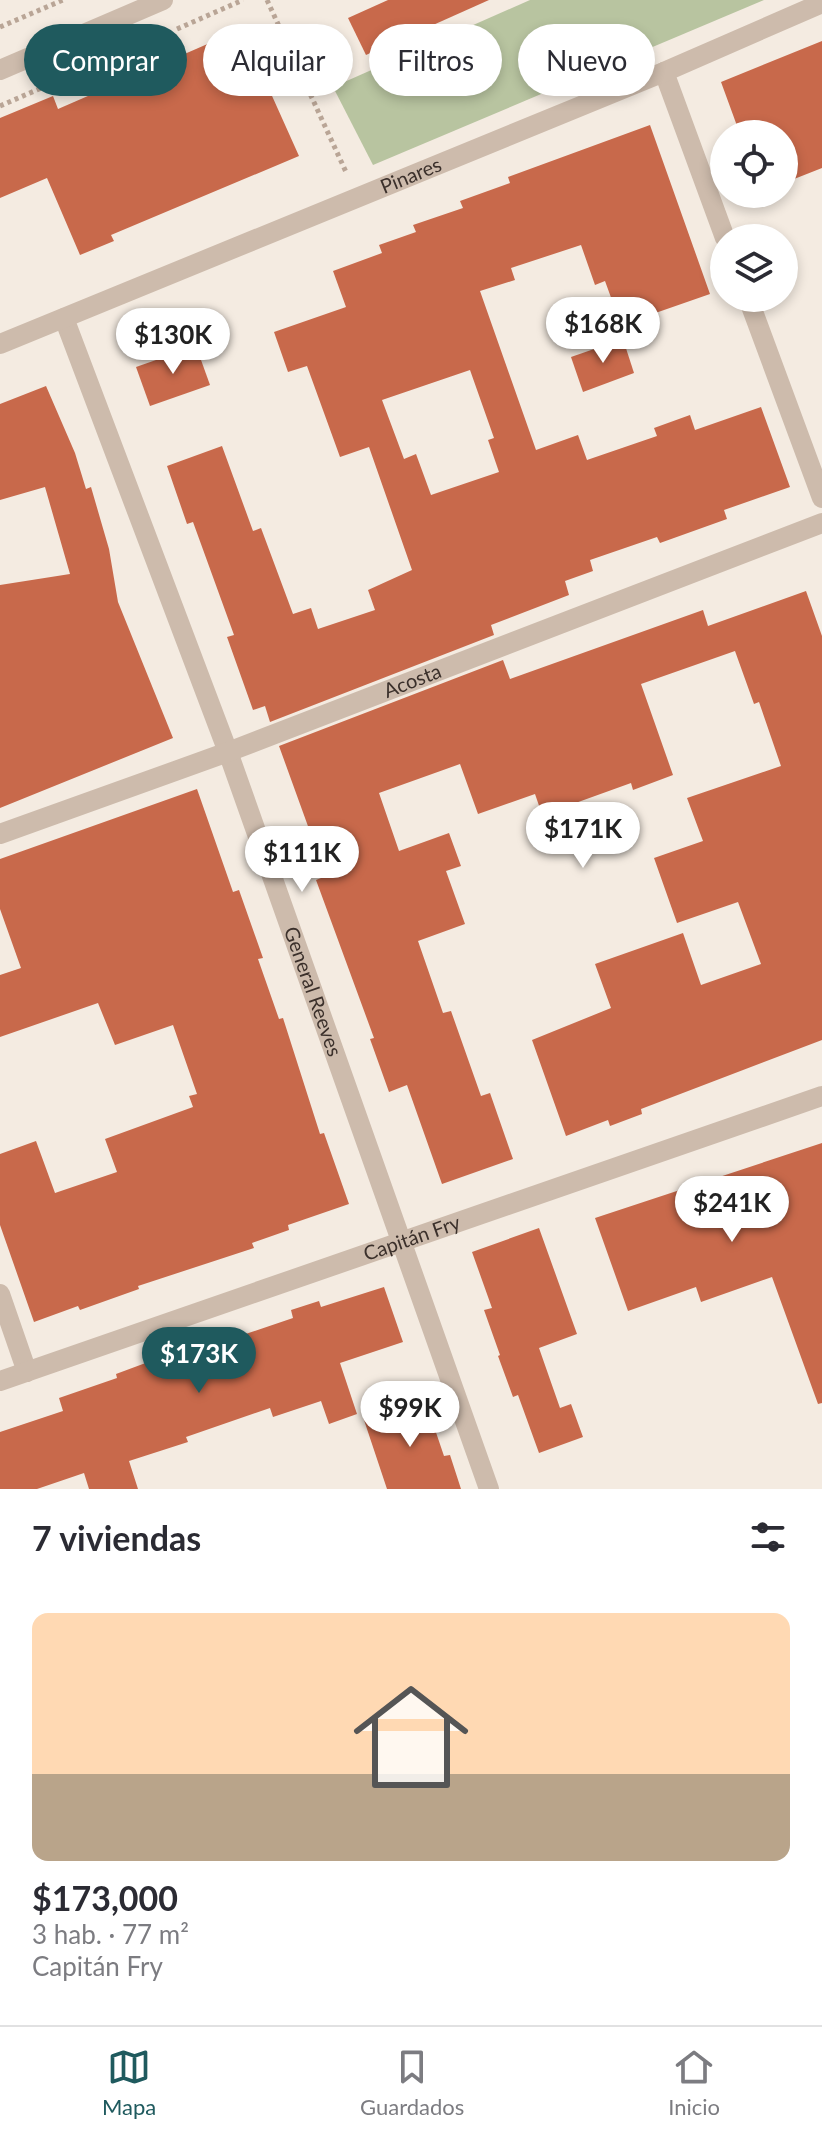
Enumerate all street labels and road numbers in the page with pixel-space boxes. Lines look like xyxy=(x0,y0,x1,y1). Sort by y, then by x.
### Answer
street label: Pinares xyxy=(376,152,445,198)
street label: Acosta xyxy=(380,658,444,702)
street label: General Reeves xyxy=(280,923,348,1059)
street label: Capitán Fry xyxy=(360,1209,464,1265)

